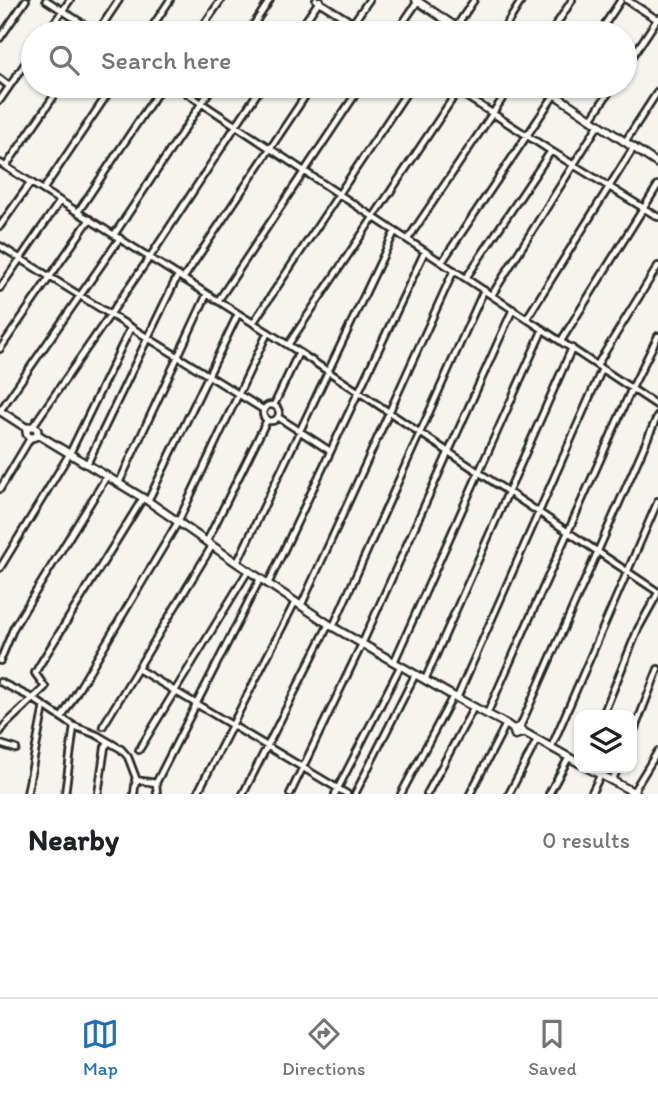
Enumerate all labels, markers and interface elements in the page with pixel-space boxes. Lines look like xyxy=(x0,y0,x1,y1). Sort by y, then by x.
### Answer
search box xyxy=(21,21,637,98)
icon: search xyxy=(45,41,83,79)
text: Search here xyxy=(101,44,231,76)
map controls xyxy=(574,710,637,773)
button: layers xyxy=(574,710,637,773)
text: Nearby xyxy=(28,821,119,858)
text: 0 results xyxy=(542,826,630,854)
tab: Map xyxy=(81,1015,119,1080)
tab: Directions xyxy=(282,1015,366,1080)
tab: Saved xyxy=(528,1015,577,1080)

